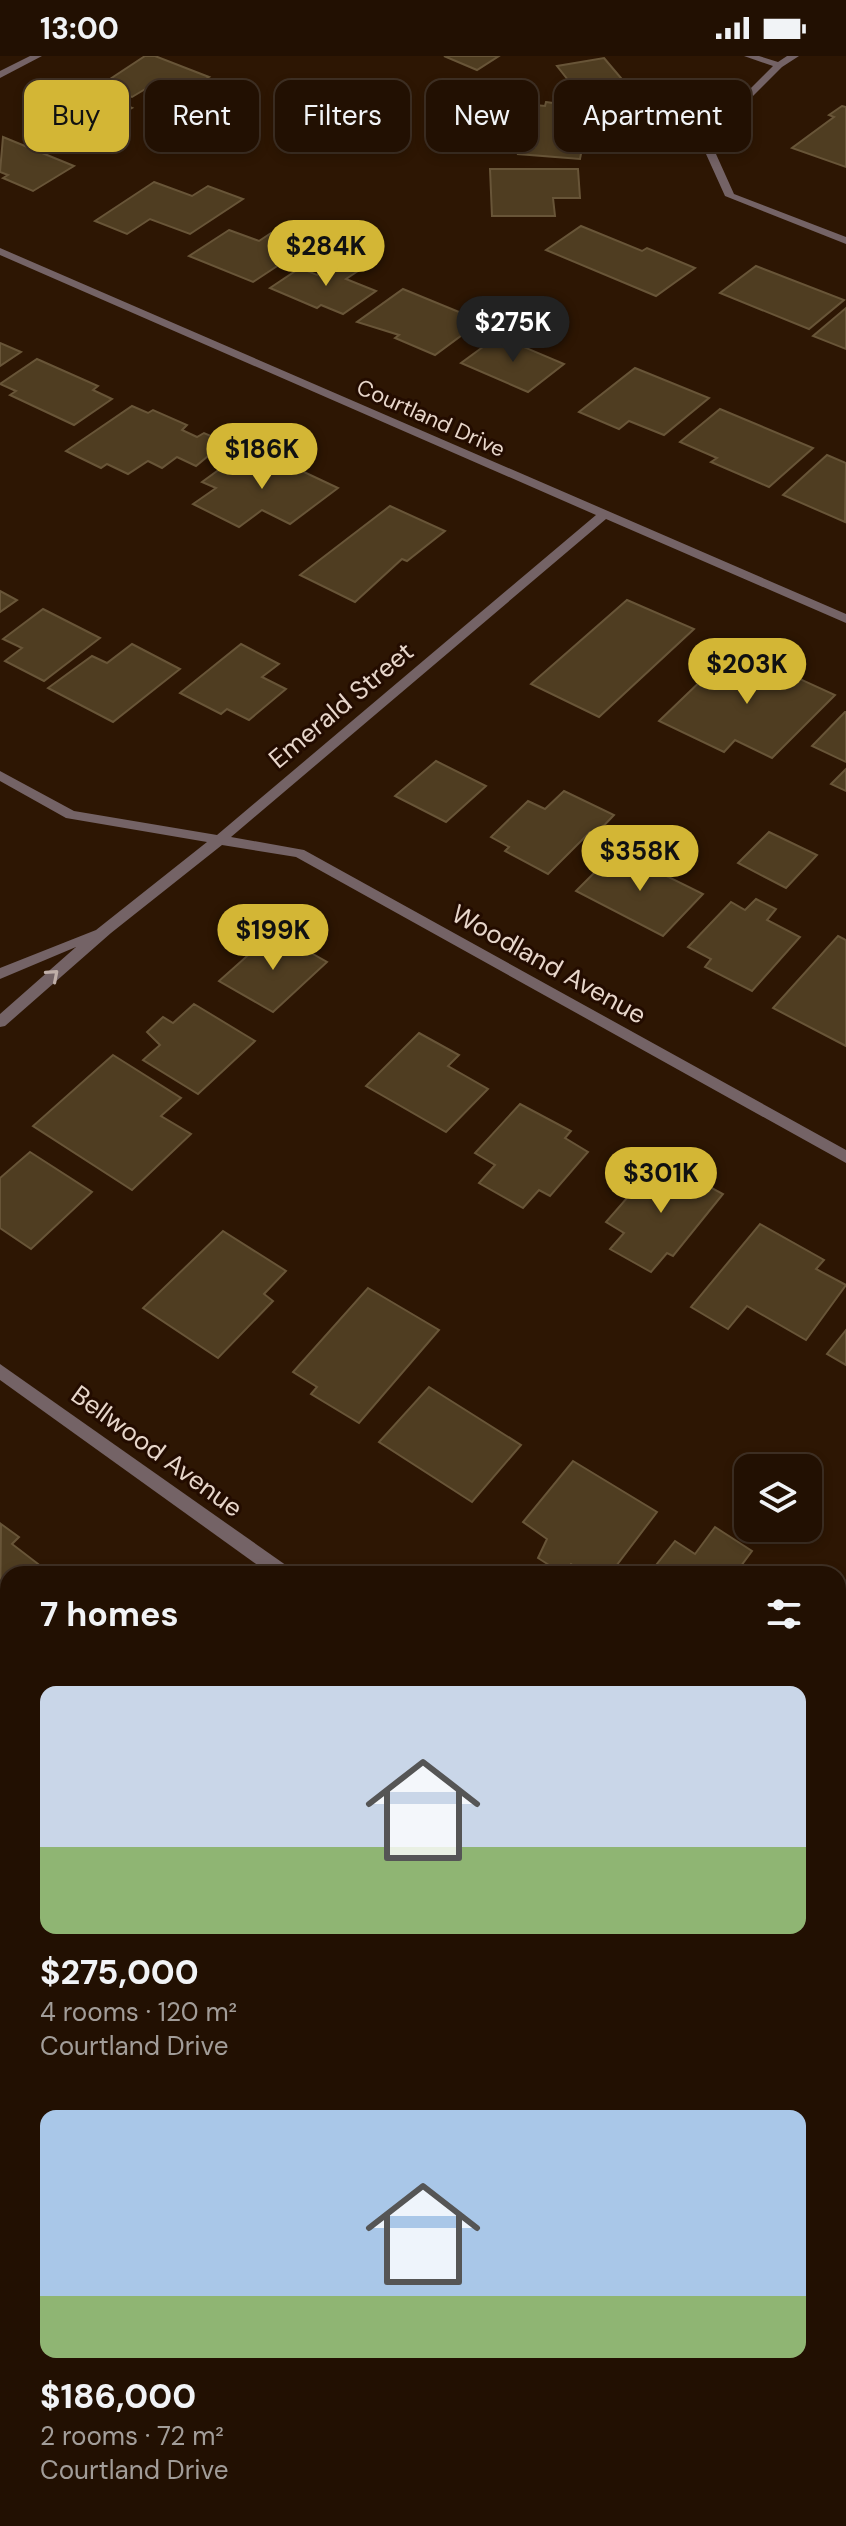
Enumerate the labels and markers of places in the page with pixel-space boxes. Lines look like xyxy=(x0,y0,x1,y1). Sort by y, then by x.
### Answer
pin: $284K xyxy=(270,220,382,288)
pin: $275K xyxy=(457,296,569,364)
pin: $186K xyxy=(206,423,318,491)
pin: $203K xyxy=(691,638,803,706)
pin: $358K xyxy=(584,825,696,893)
pin: $199K xyxy=(217,904,329,972)
pin: $301K xyxy=(605,1147,717,1215)

